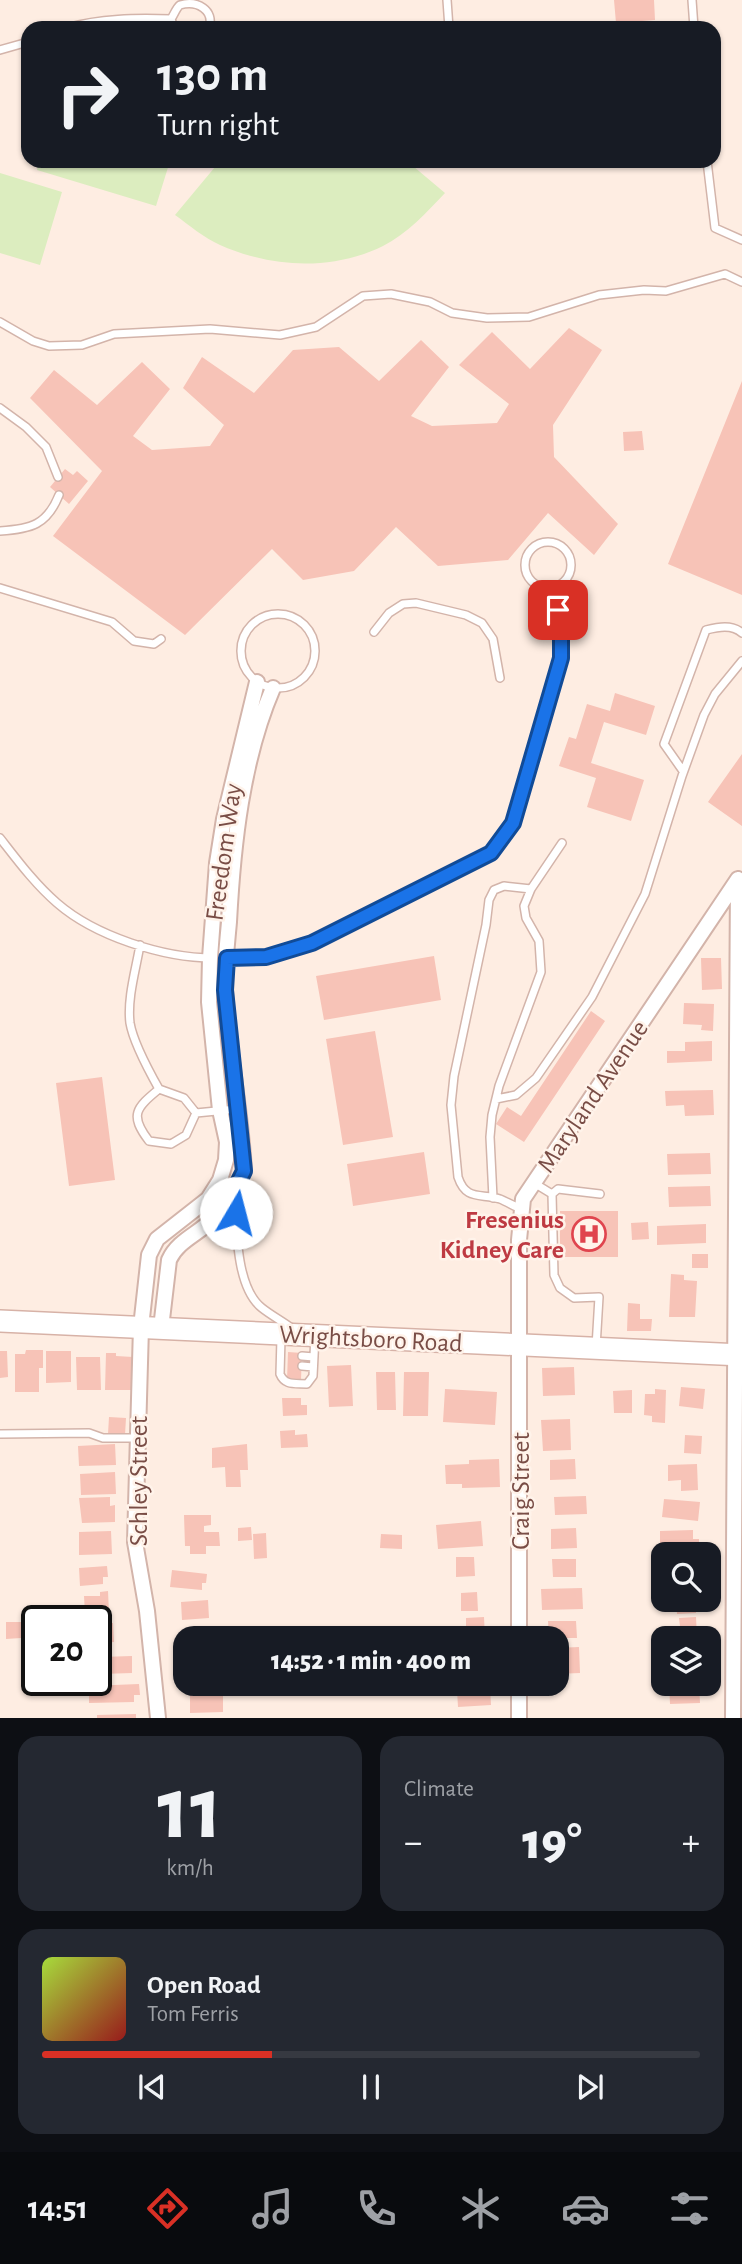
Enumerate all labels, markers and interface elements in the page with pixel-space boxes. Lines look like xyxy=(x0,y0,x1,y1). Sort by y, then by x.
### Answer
icon: right xyxy=(42,49,133,140)
text: 130 m xyxy=(157,51,268,100)
text: Turn right xyxy=(157,109,279,141)
pin xyxy=(528,580,588,640)
icon: arrive xyxy=(539,591,577,629)
street label: Freedom Way xyxy=(201,782,246,922)
street label: Maryland Avenue xyxy=(533,1016,653,1177)
position arrow xyxy=(199,1176,273,1250)
place label: Fresenius Kidney Care xyxy=(440,1207,564,1263)
hospital icon: Fresenius Kidney Care xyxy=(570,1215,608,1253)
street label: Wrightsboro Road xyxy=(278,1321,463,1357)
street label: Schley Street xyxy=(126,1416,152,1546)
street label: Craig Street xyxy=(508,1432,534,1550)
map controls xyxy=(651,1542,721,1696)
button: search xyxy=(651,1542,721,1612)
speed limit sign: 20 xyxy=(21,1605,112,1696)
button: layers xyxy=(651,1626,721,1696)
text: 14:52 · 1 min · 400 m xyxy=(271,1648,471,1674)
text: 11 xyxy=(157,1764,223,1855)
text: Climate xyxy=(404,1778,474,1801)
text: 19° xyxy=(522,1816,582,1868)
text: − xyxy=(404,1824,422,1862)
text: + xyxy=(682,1824,700,1862)
text: km/h xyxy=(166,1857,214,1880)
text: Open Road xyxy=(147,1972,261,1998)
text: Tom Ferris xyxy=(147,2003,239,2026)
icon: previous xyxy=(133,2068,171,2106)
icon: pause xyxy=(352,2068,390,2106)
icon: next xyxy=(571,2068,609,2106)
icon: directions xyxy=(143,2184,192,2233)
icon: music xyxy=(248,2184,297,2233)
icon: phone xyxy=(352,2184,401,2233)
icon: climate xyxy=(456,2184,505,2233)
icon: car xyxy=(561,2184,610,2233)
icon: filters xyxy=(665,2184,714,2233)
text: 14:51 xyxy=(28,2192,88,2224)

